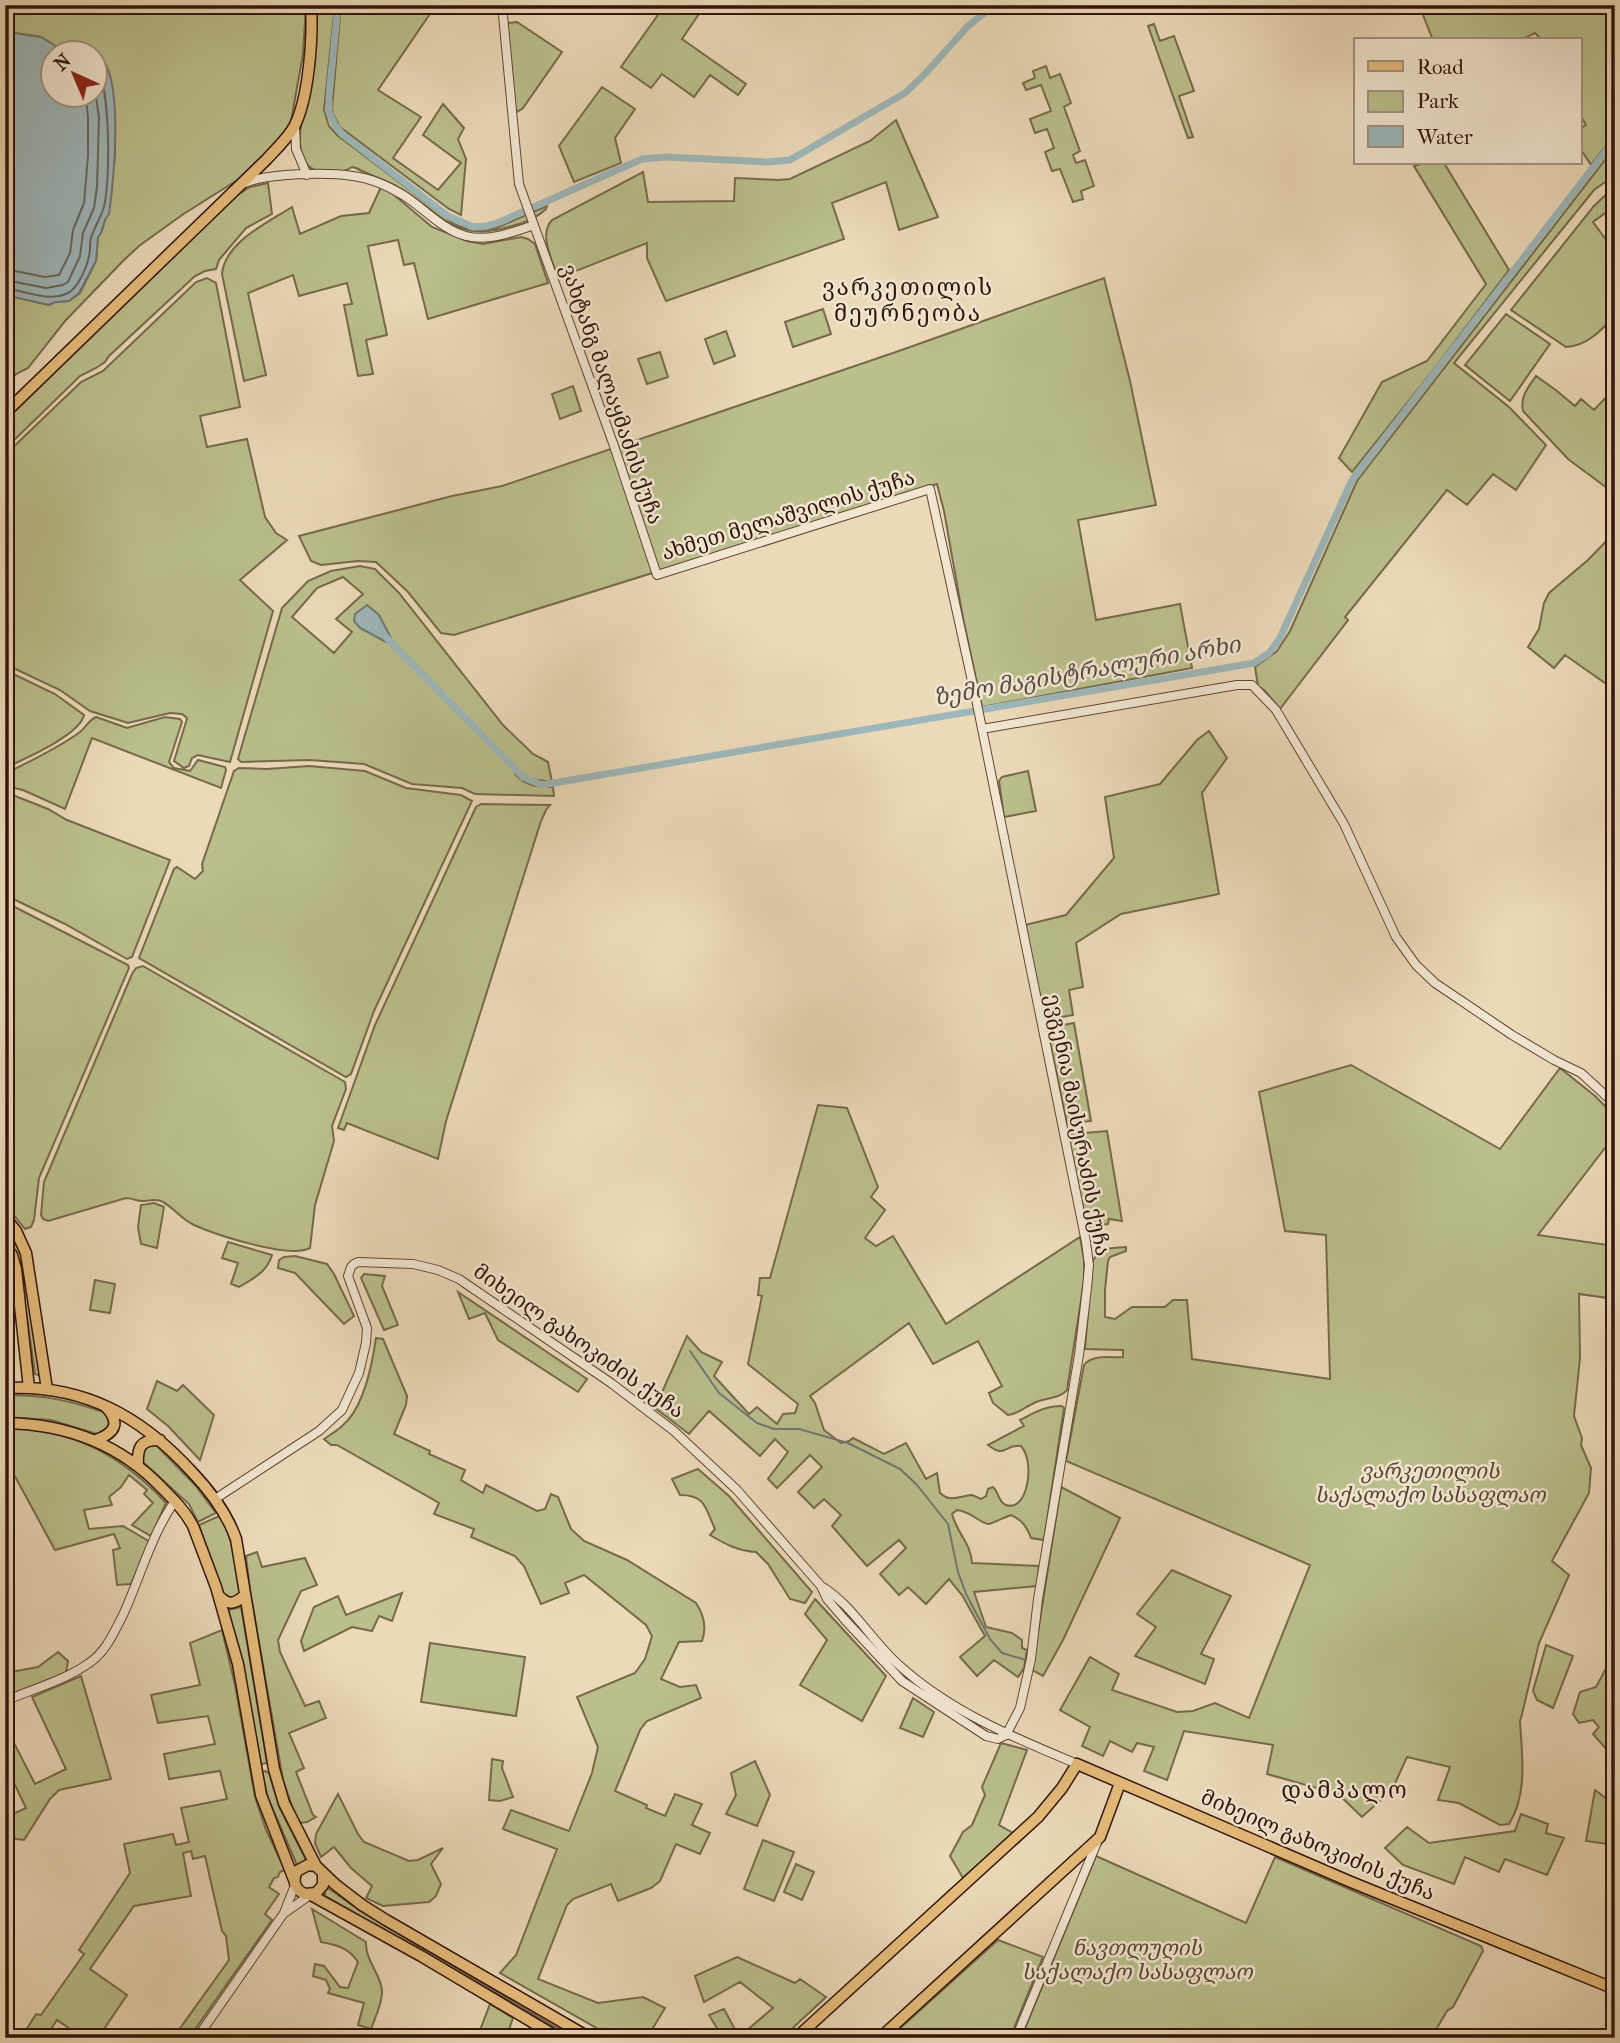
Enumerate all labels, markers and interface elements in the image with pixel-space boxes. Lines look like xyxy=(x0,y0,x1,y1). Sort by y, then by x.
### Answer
north arrow xyxy=(38,38,108,108)
legend xyxy=(1354,38,1582,164)
text: N xyxy=(50,49,76,75)
text: Road xyxy=(1417,55,1464,79)
text: Park xyxy=(1417,89,1459,113)
text: Water xyxy=(1416,125,1473,149)
street label: ვახტანგ მალაყმაძის ქუჩა xyxy=(555,261,668,528)
district label: ვარკეთილის მეურნეობა xyxy=(822,274,994,327)
street label: ახმეთ მელაშვილის ქუჩა xyxy=(659,465,918,566)
water label: ზემო მაგისტრალური არხი xyxy=(932,630,1244,711)
street label: ევგენია მაისურაძის ქუჩა xyxy=(1040,992,1115,1258)
street label: მიხეილ გახოკიძის ქუჩა xyxy=(468,1259,689,1424)
park label: ვარკეთილის საქალაქო სასაფლაო xyxy=(1315,1459,1546,1508)
district label: დამპალო xyxy=(1281,1777,1409,1804)
street label: მიხეილ გახოკიძის ქუჩა xyxy=(1197,1785,1438,1906)
park label: ნავთლუღის საქალაქო სასაფლაო xyxy=(1022,1936,1253,1985)

